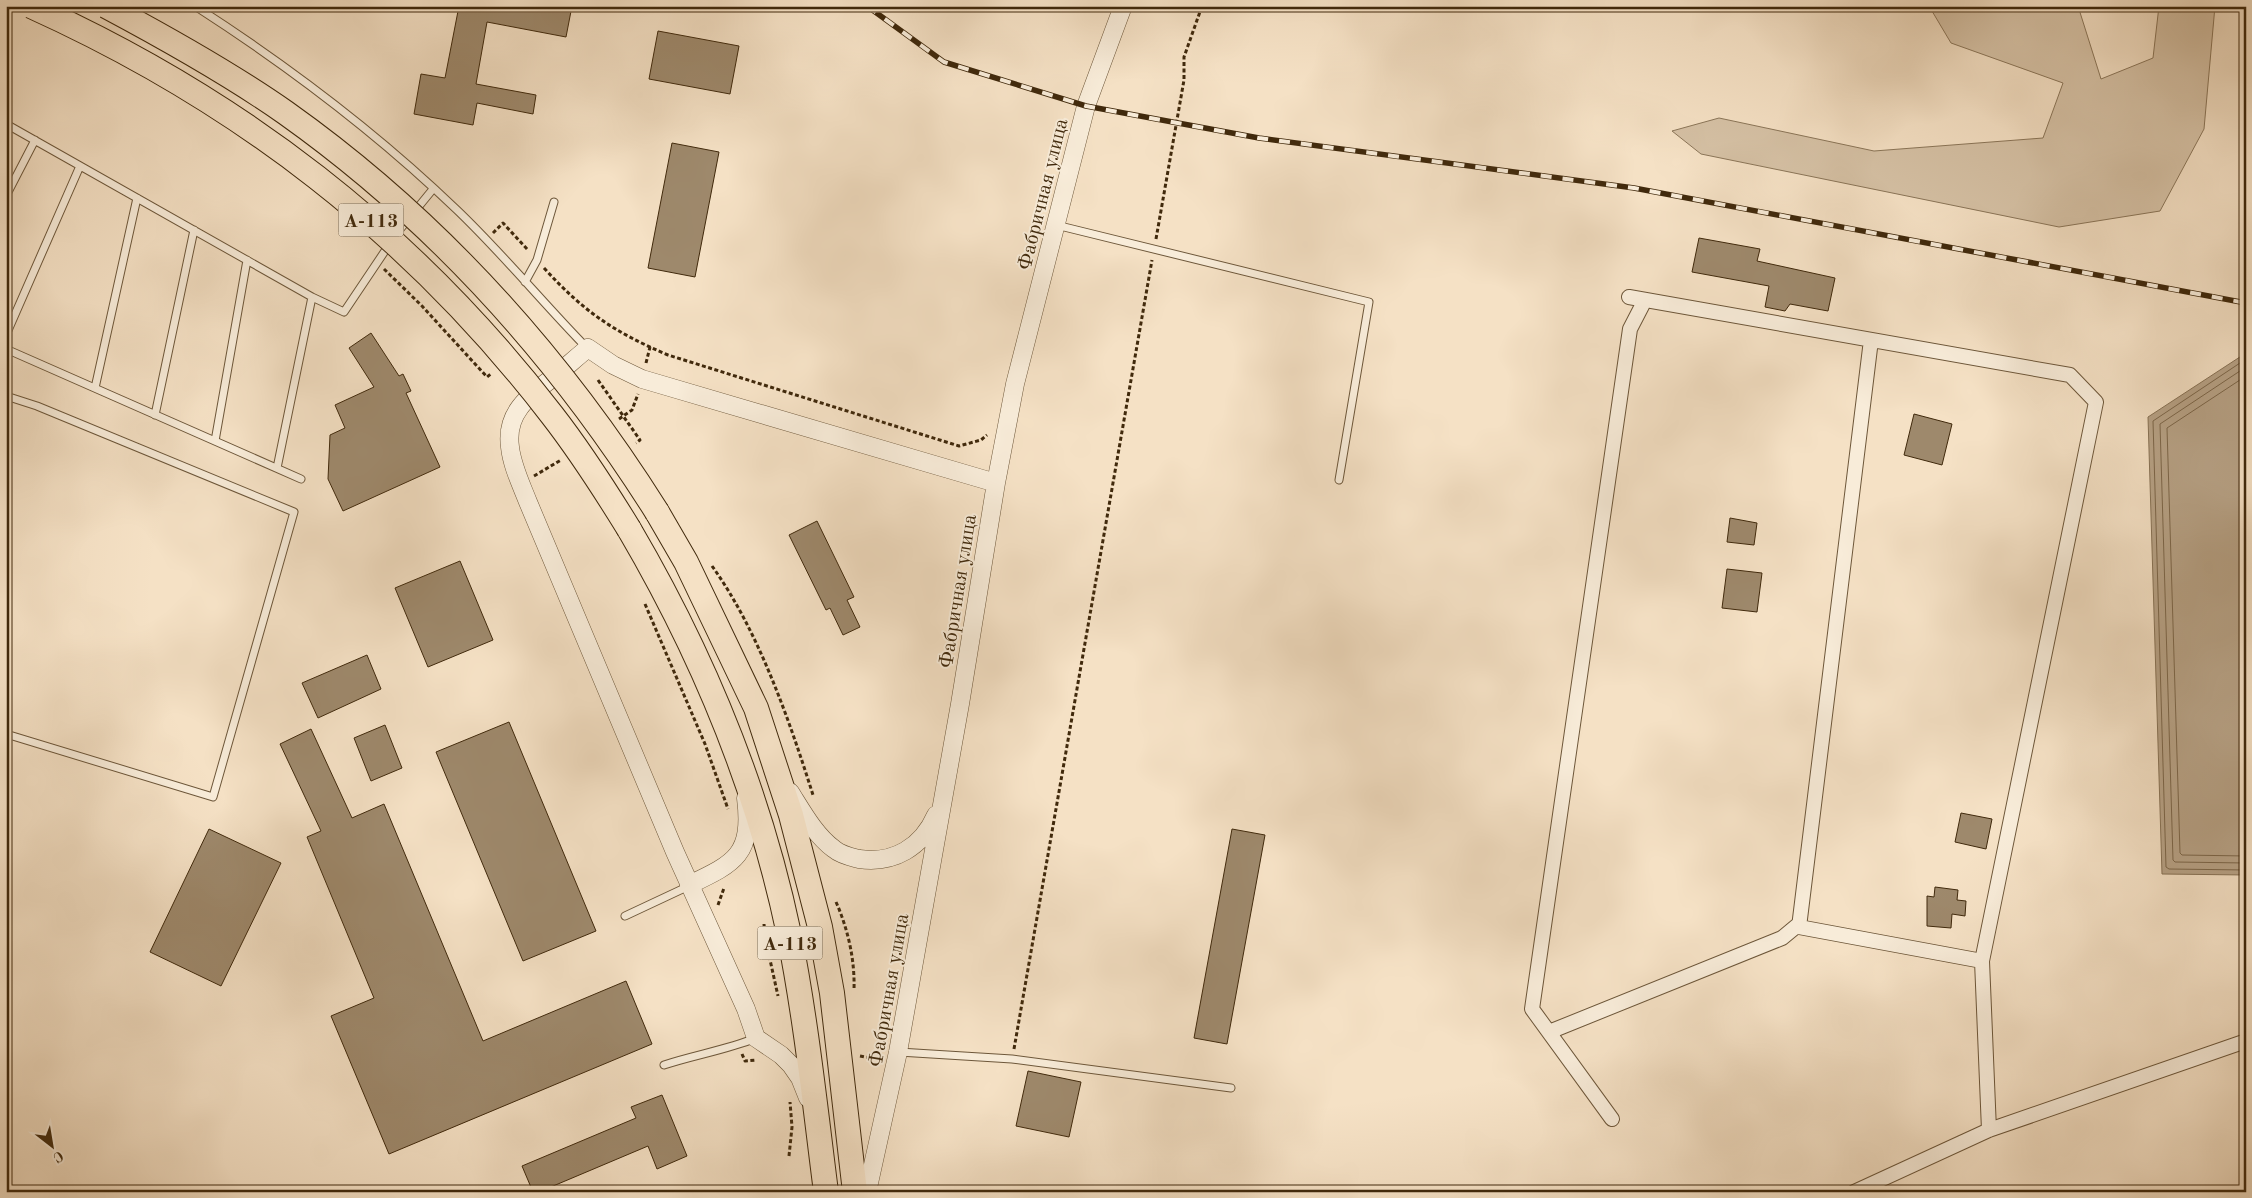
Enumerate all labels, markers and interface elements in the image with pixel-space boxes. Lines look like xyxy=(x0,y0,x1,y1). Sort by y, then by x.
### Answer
street label: Фабричная улица xyxy=(1015,116,1073,272)
road number: А-113 xyxy=(338,204,404,236)
street label: Фабричная улица xyxy=(937,513,981,670)
street label: Фабричная улица xyxy=(867,912,913,1069)
road number: А-113 xyxy=(758,926,822,960)
north arrow xyxy=(28,1120,78,1170)
text: С xyxy=(51,1148,66,1165)

